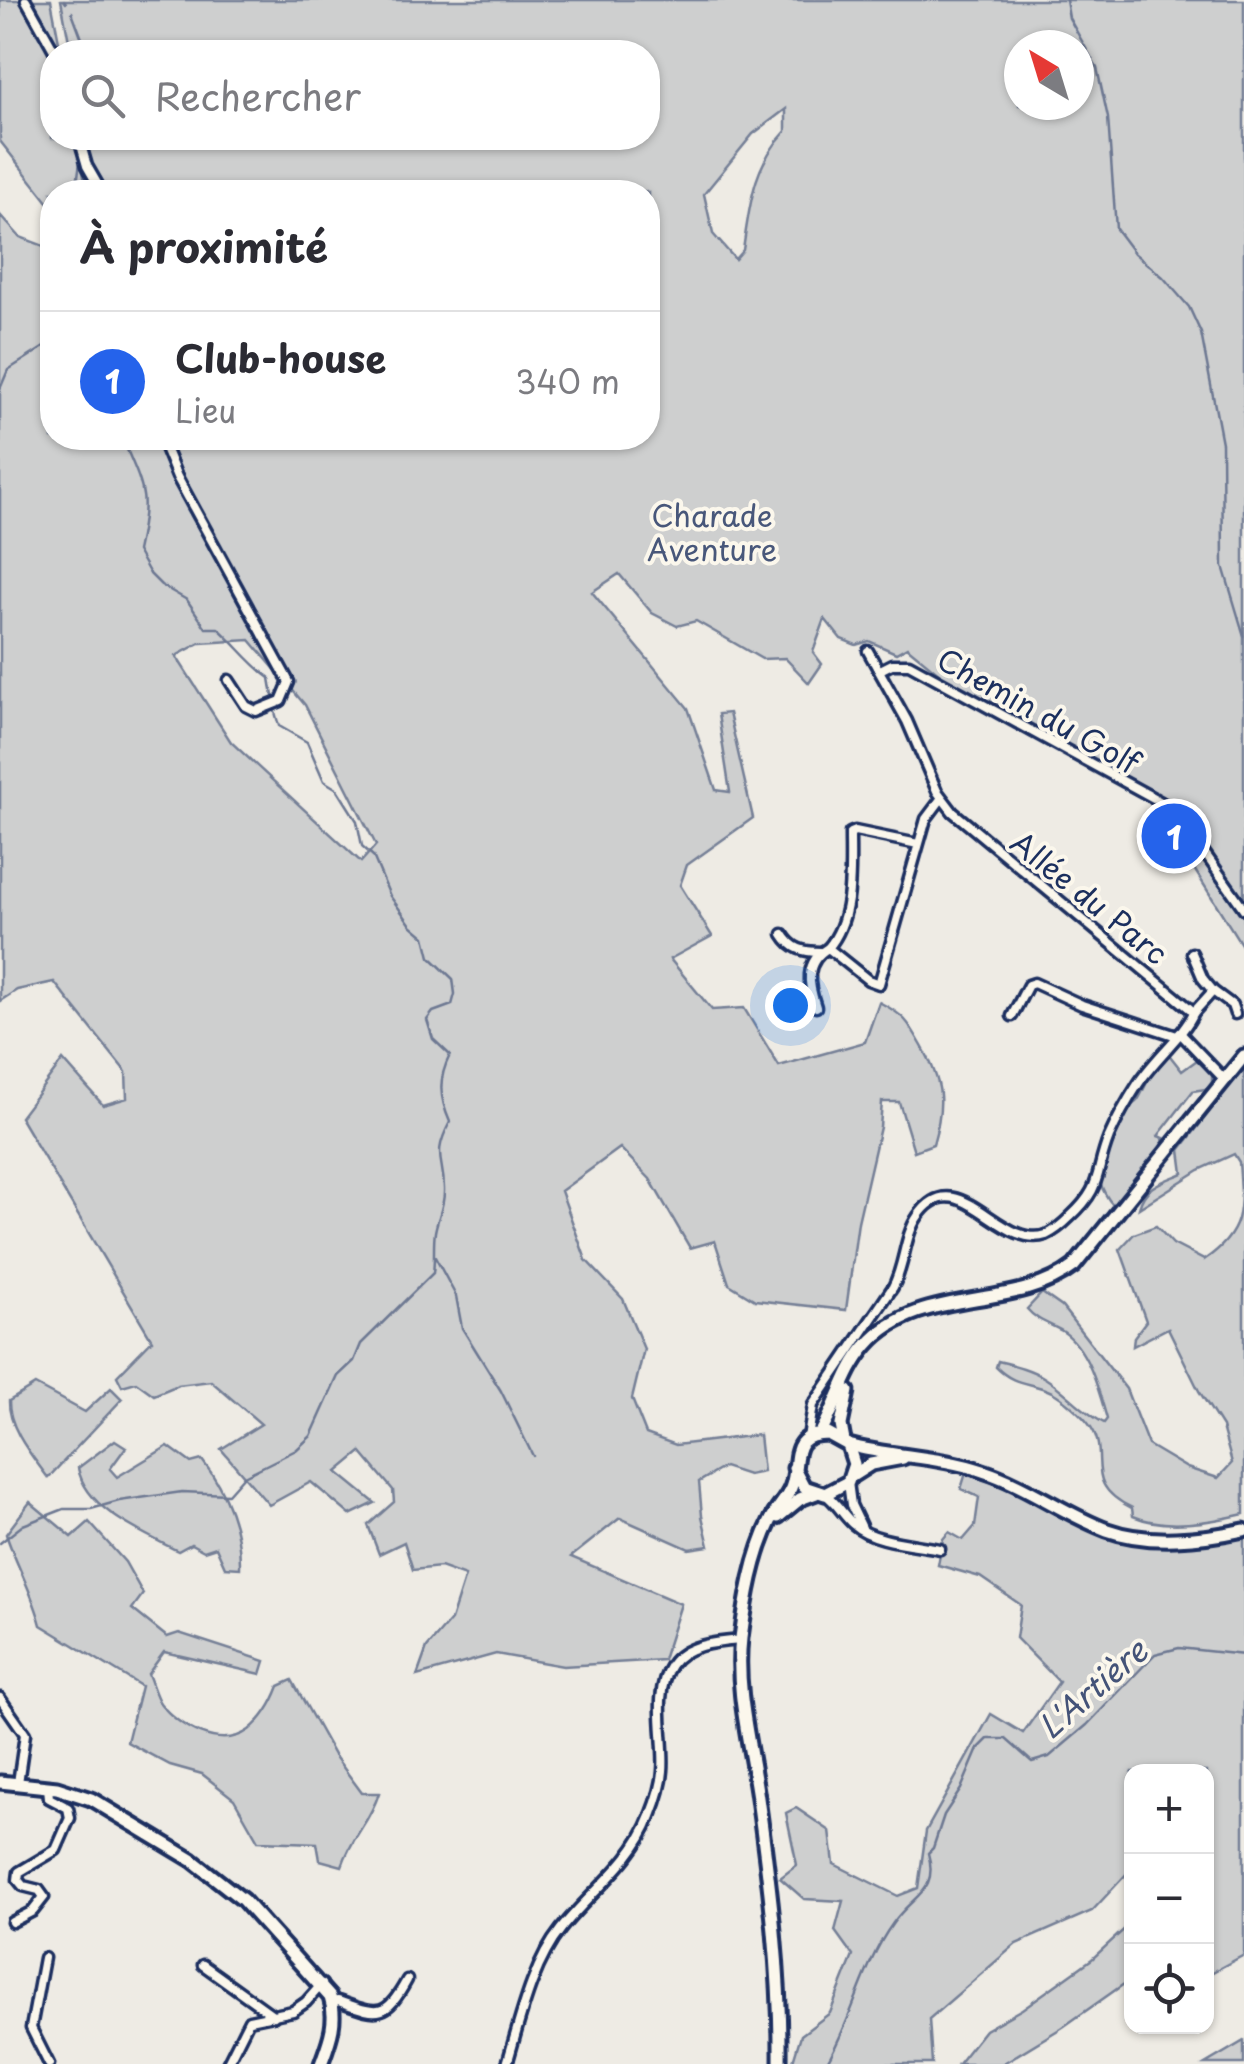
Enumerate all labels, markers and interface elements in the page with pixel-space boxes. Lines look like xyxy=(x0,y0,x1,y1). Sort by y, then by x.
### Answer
north arrow xyxy=(1004,30,1094,120)
search box xyxy=(40,40,660,150)
text: Rechercher xyxy=(155,67,361,124)
icon: search xyxy=(75,68,130,123)
text: À proximité xyxy=(80,214,328,277)
text: Club-house xyxy=(175,329,386,386)
text: 1 xyxy=(105,357,120,405)
text: 340 m xyxy=(515,357,620,405)
text: Lieu xyxy=(175,386,236,434)
park label: Charade Aventure xyxy=(647,492,777,571)
street label: Chemin du Golf xyxy=(930,636,1151,785)
pin: 1 xyxy=(1142,798,1206,874)
street label: Allée du Parc xyxy=(1002,820,1178,974)
your location xyxy=(765,980,816,1031)
water label: L'Artière xyxy=(1027,1626,1158,1749)
map controls xyxy=(1124,1764,1214,2034)
button: + xyxy=(1124,1764,1214,1854)
button: − xyxy=(1124,1854,1214,1944)
button: locate xyxy=(1124,1944,1214,2034)

